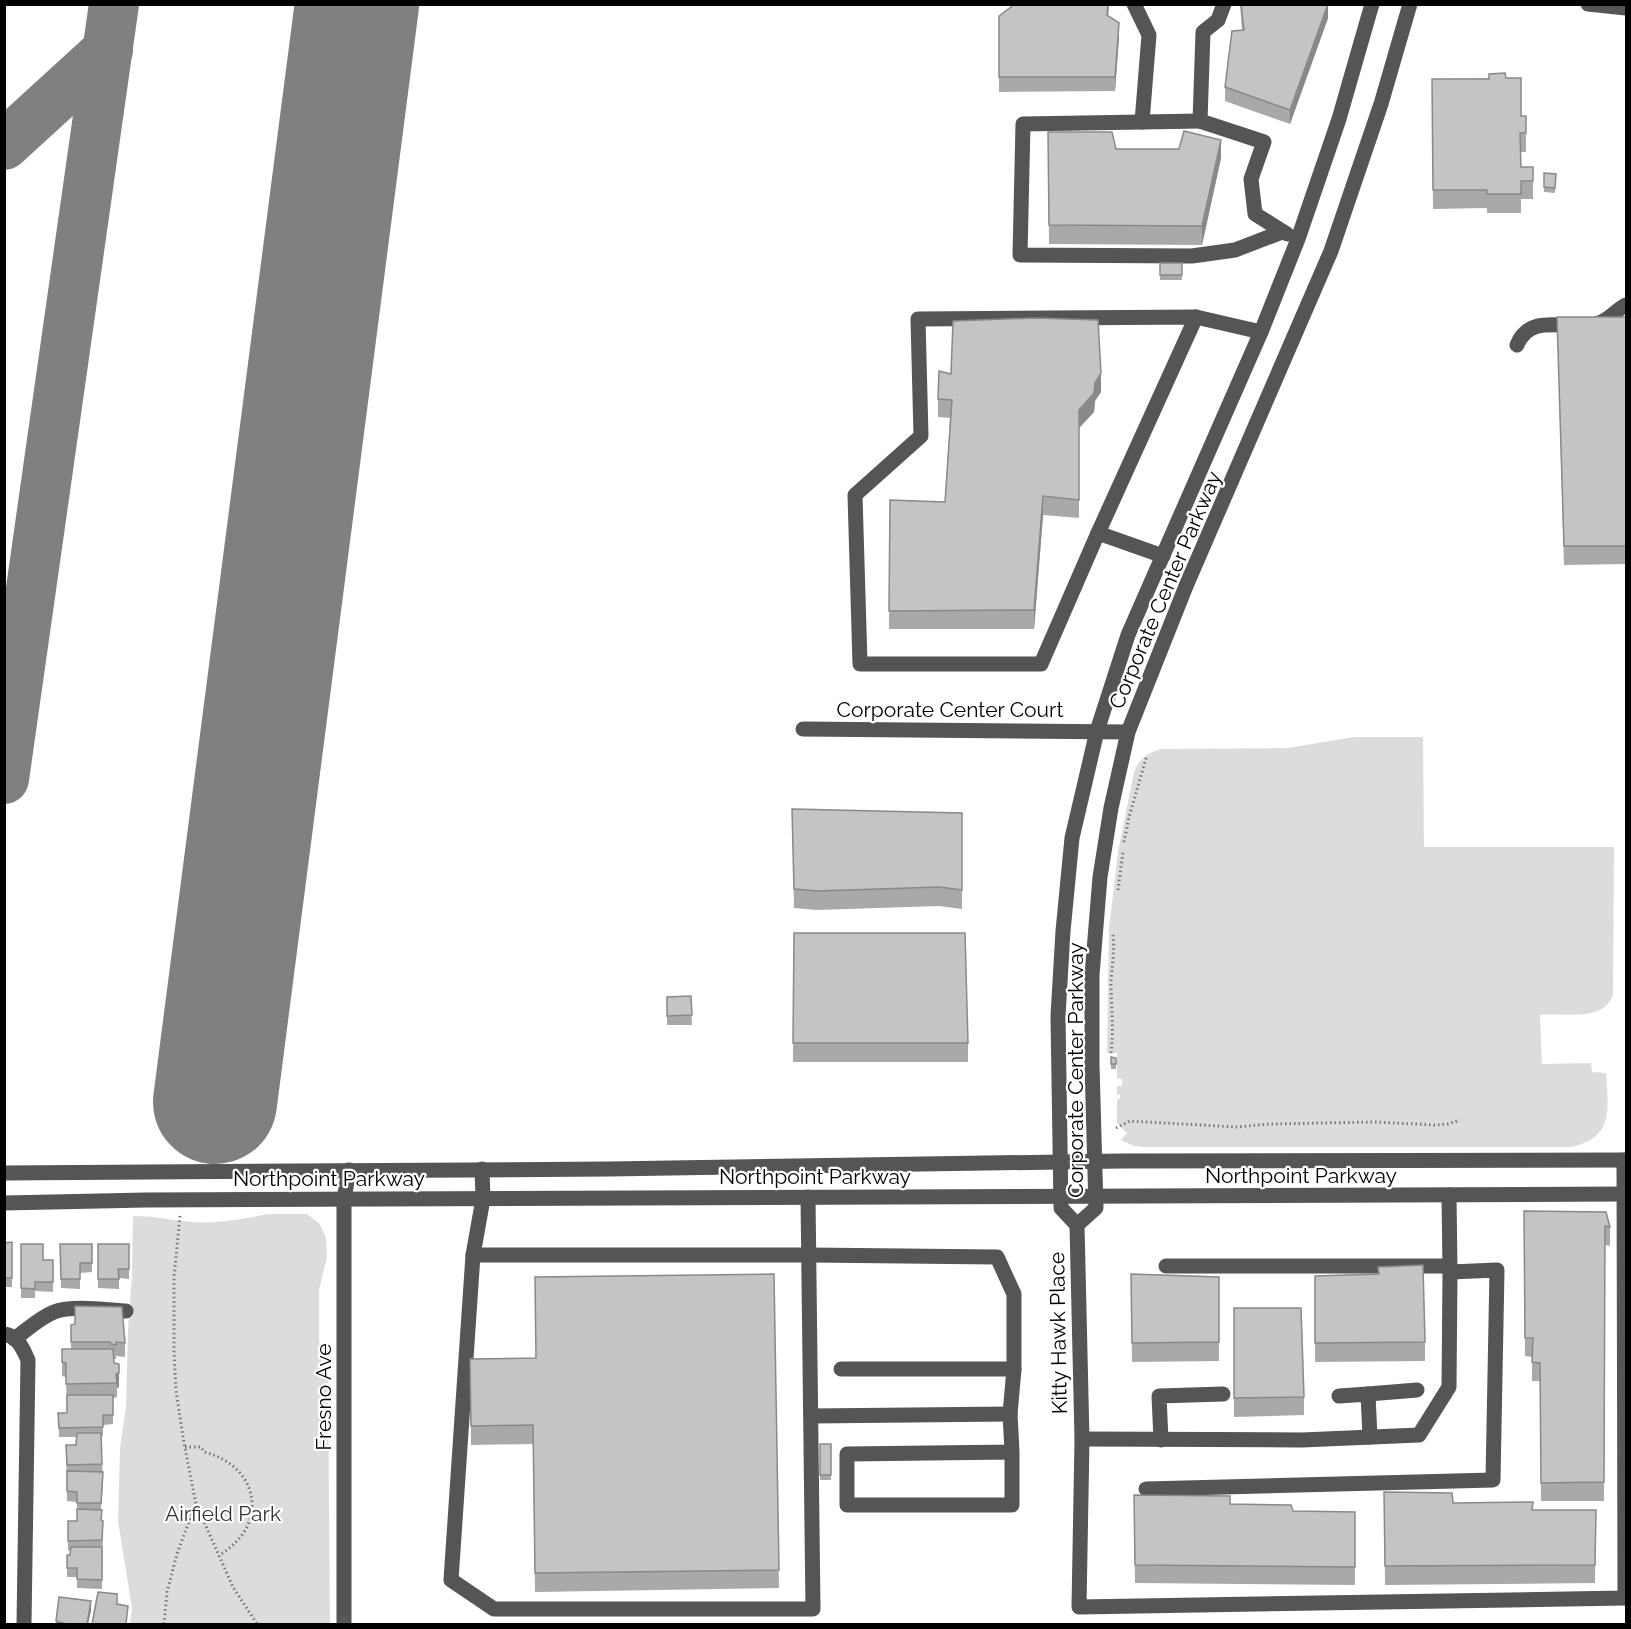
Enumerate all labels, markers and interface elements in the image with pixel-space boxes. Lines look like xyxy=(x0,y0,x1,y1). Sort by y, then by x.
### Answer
street label: Corporate Center Parkway xyxy=(1104,468,1226,712)
street label: Corporate Center Court xyxy=(836,697,1064,722)
street label: Corporate Center Parkway xyxy=(1063,942,1088,1198)
street label: Northpoint Parkway xyxy=(1205,1163,1397,1188)
street label: Northpoint Parkway xyxy=(719,1164,911,1189)
street label: Northpoint Parkway xyxy=(233,1166,425,1191)
street label: Kitty Hawk Place xyxy=(1044,1252,1072,1414)
street label: Fresno Ave xyxy=(311,1343,336,1451)
park label: Airfield Park xyxy=(165,1501,281,1526)

